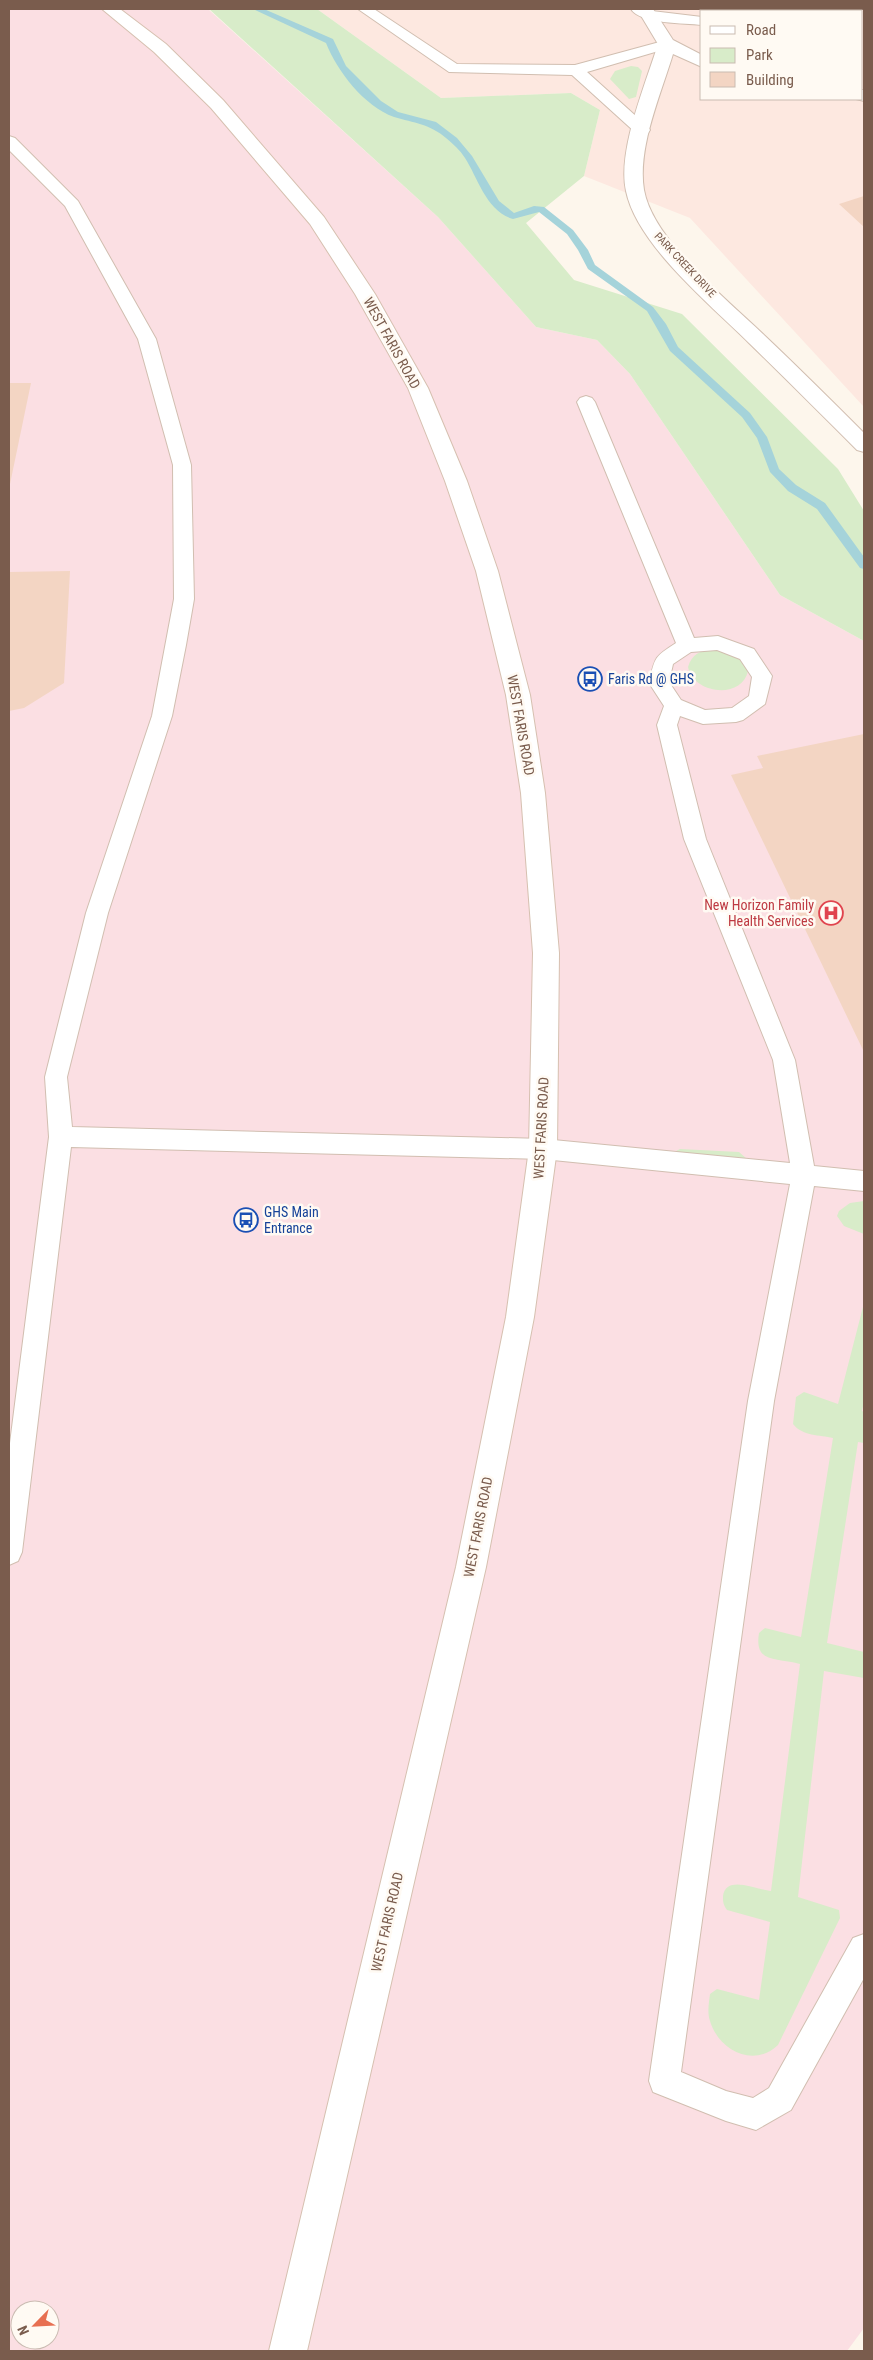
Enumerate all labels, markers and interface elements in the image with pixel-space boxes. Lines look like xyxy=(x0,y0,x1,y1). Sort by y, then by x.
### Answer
legend xyxy=(700,10,863,100)
text: Road xyxy=(746,21,776,39)
text: Park xyxy=(746,46,773,64)
text: Building xyxy=(746,71,794,89)
street label: PARK CREEK DRIVE xyxy=(652,230,719,301)
street label: WEST FARIS ROAD xyxy=(360,295,424,391)
bus stop icon: Faris Rd @ GHS xyxy=(577,666,603,692)
place label: Faris Rd @ GHS xyxy=(608,671,694,687)
street label: WEST FARIS ROAD xyxy=(504,673,538,777)
place label: New Horizon Family Health Services xyxy=(704,897,814,929)
hospital icon: New Horizon Family Health Services xyxy=(818,900,844,926)
street label: WEST FARIS ROAD xyxy=(530,1077,552,1179)
place label: GHS Main Entrance xyxy=(264,1204,319,1236)
bus stop icon: GHS Main Entrance xyxy=(233,1207,259,1233)
street label: WEST FARIS ROAD xyxy=(460,1475,496,1579)
street label: WEST FARIS ROAD xyxy=(368,1871,406,1973)
north arrow xyxy=(10,2300,60,2350)
text: N xyxy=(14,2323,32,2337)

